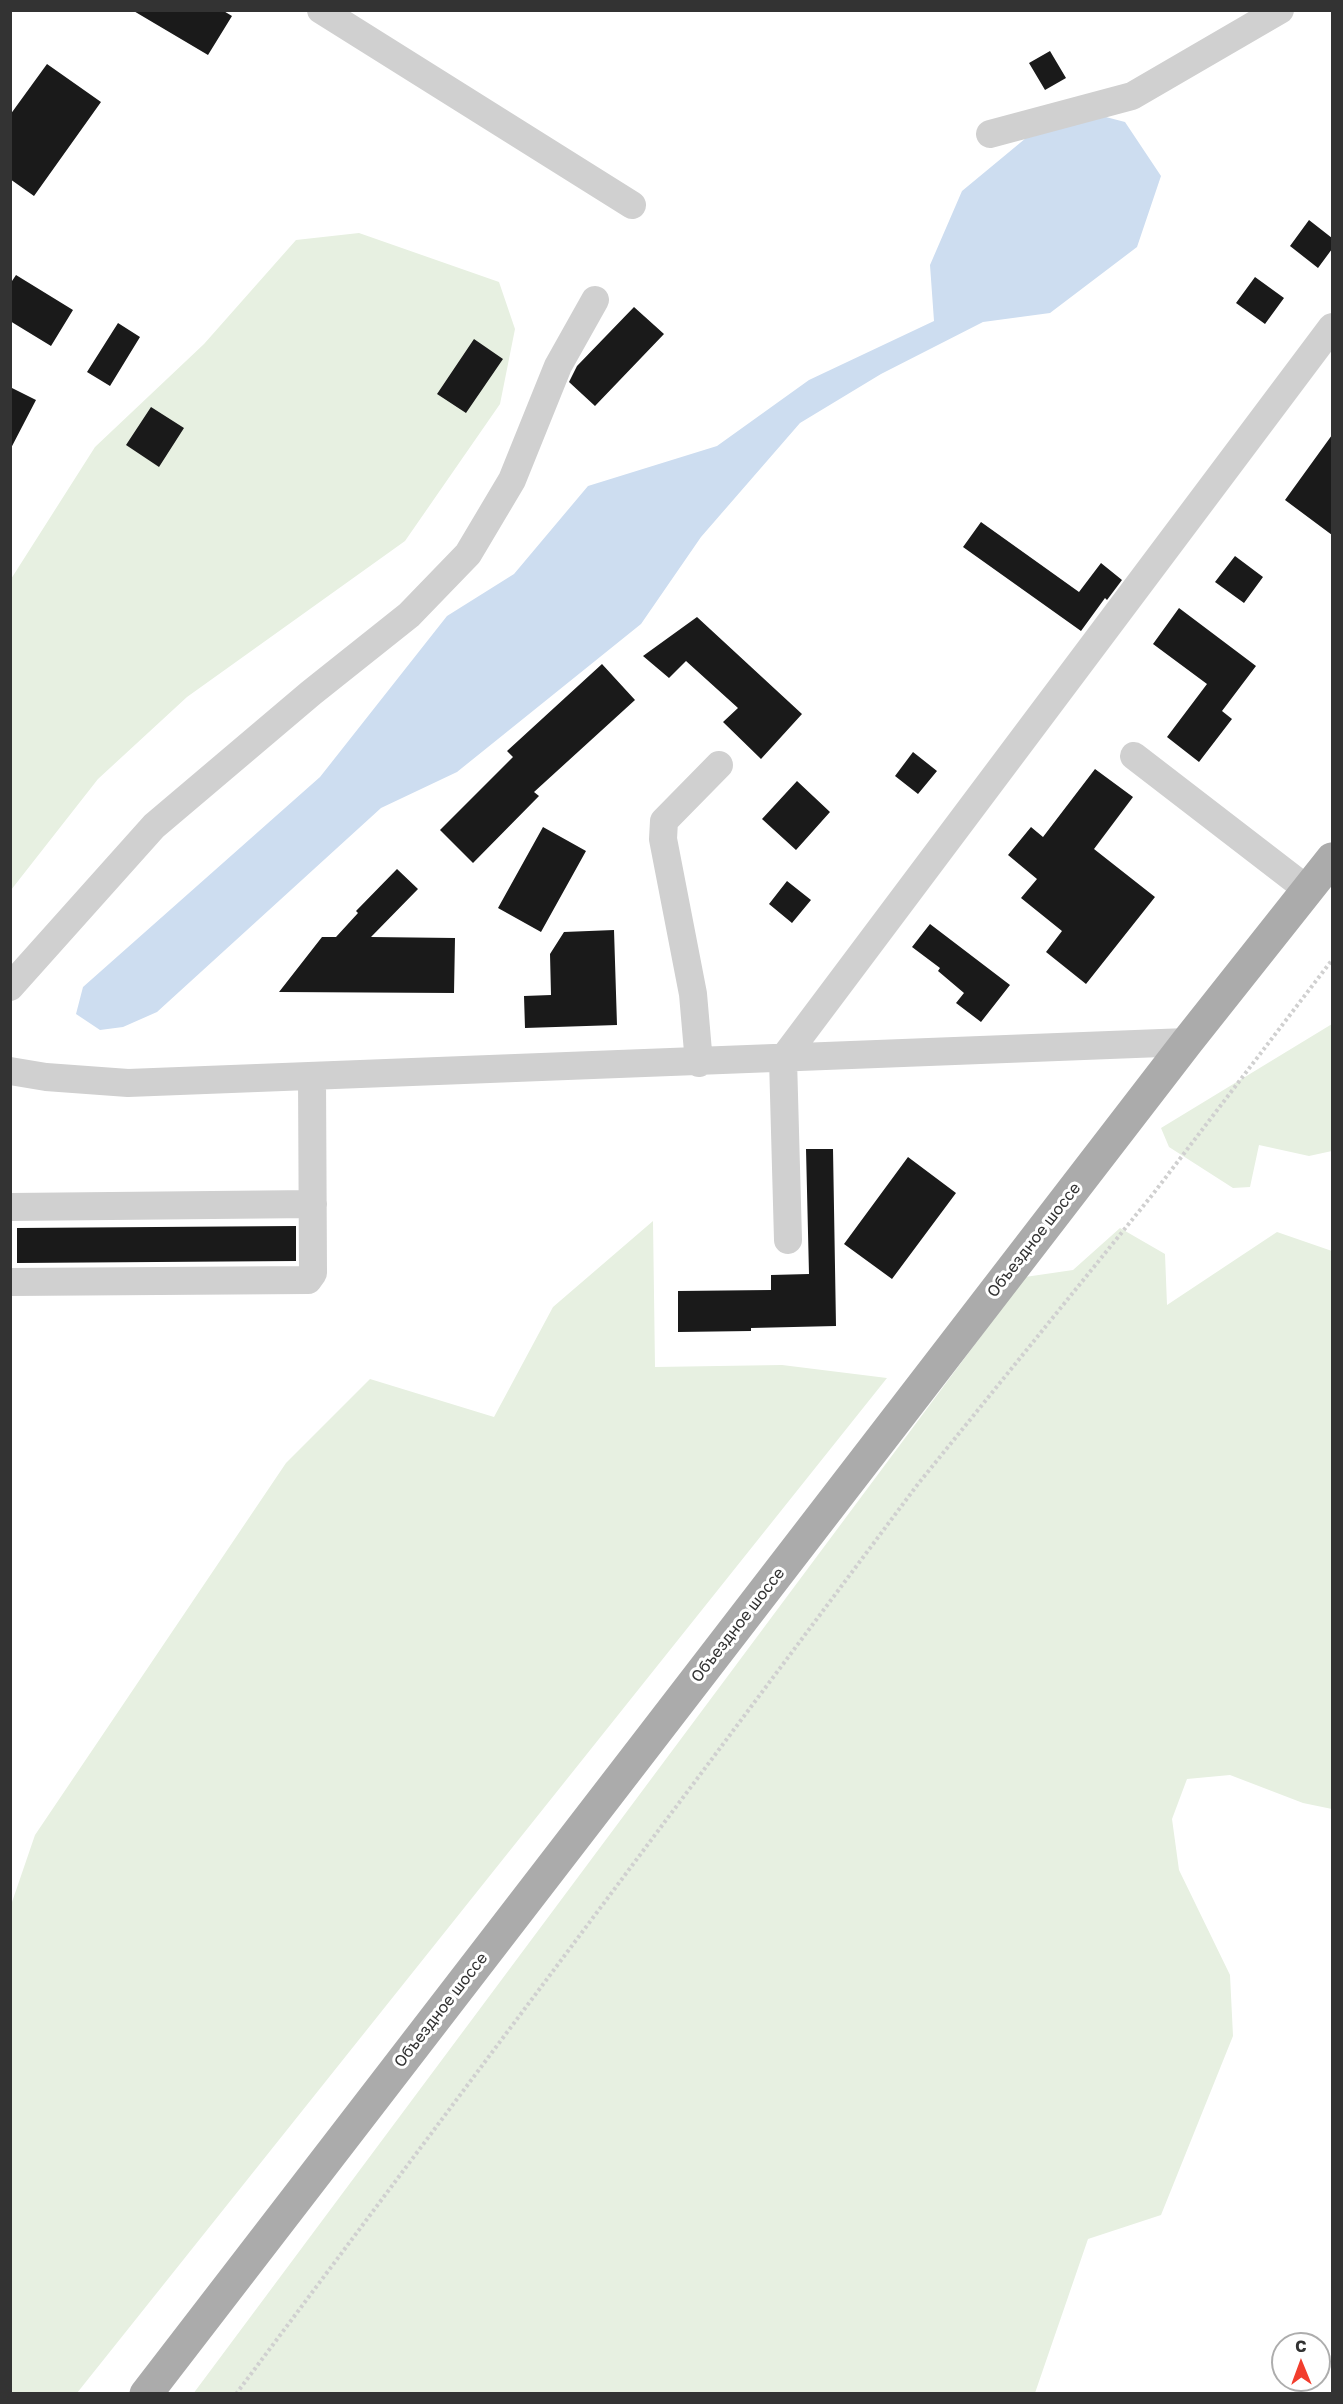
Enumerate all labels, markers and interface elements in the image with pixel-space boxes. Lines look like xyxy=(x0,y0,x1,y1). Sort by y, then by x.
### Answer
street label: Объездное шоссе xyxy=(983,1179,1085,1301)
street label: Объездное шоссе xyxy=(687,1564,789,1686)
street label: Объездное шоссе xyxy=(390,1949,492,2071)
north arrow xyxy=(1271,2332,1331,2392)
text: С xyxy=(1295,2336,1307,2356)

